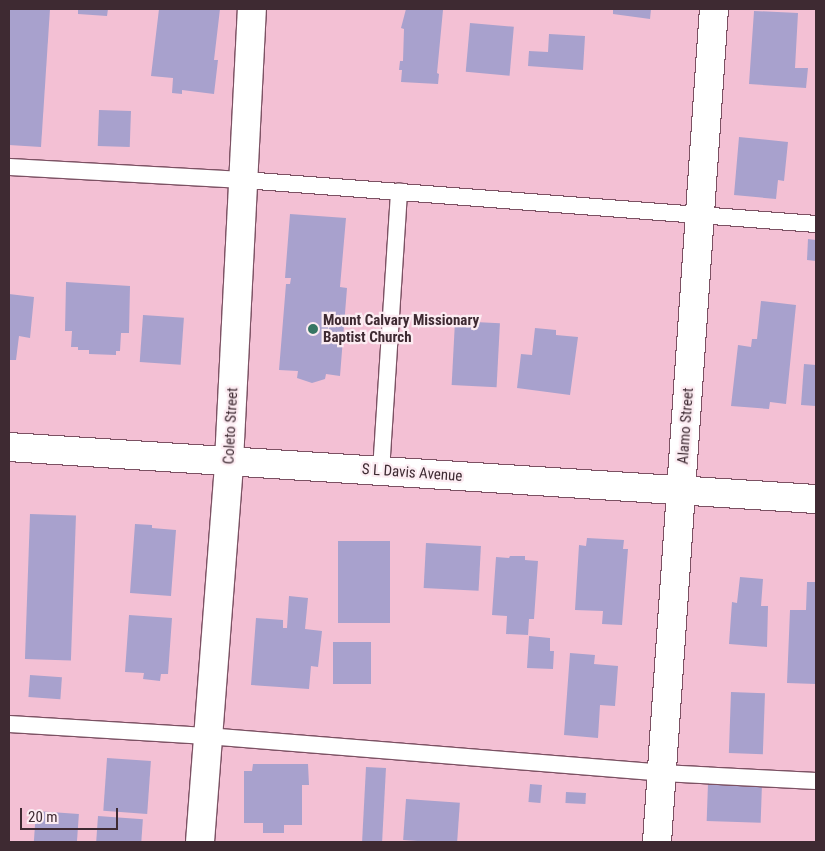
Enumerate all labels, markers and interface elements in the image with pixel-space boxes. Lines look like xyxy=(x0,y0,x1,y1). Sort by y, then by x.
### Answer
place label: Mount Calvary Missionary Baptist Church xyxy=(323,311,479,346)
marker: Mount Calvary Missionary Baptist Church xyxy=(307,323,319,335)
street label: Coleto Street xyxy=(220,387,242,465)
street label: Alamo Street xyxy=(674,387,698,465)
street label: S L Davis Avenue xyxy=(361,461,463,485)
scale bar xyxy=(22,798,120,830)
text: 20 m xyxy=(28,808,58,826)

